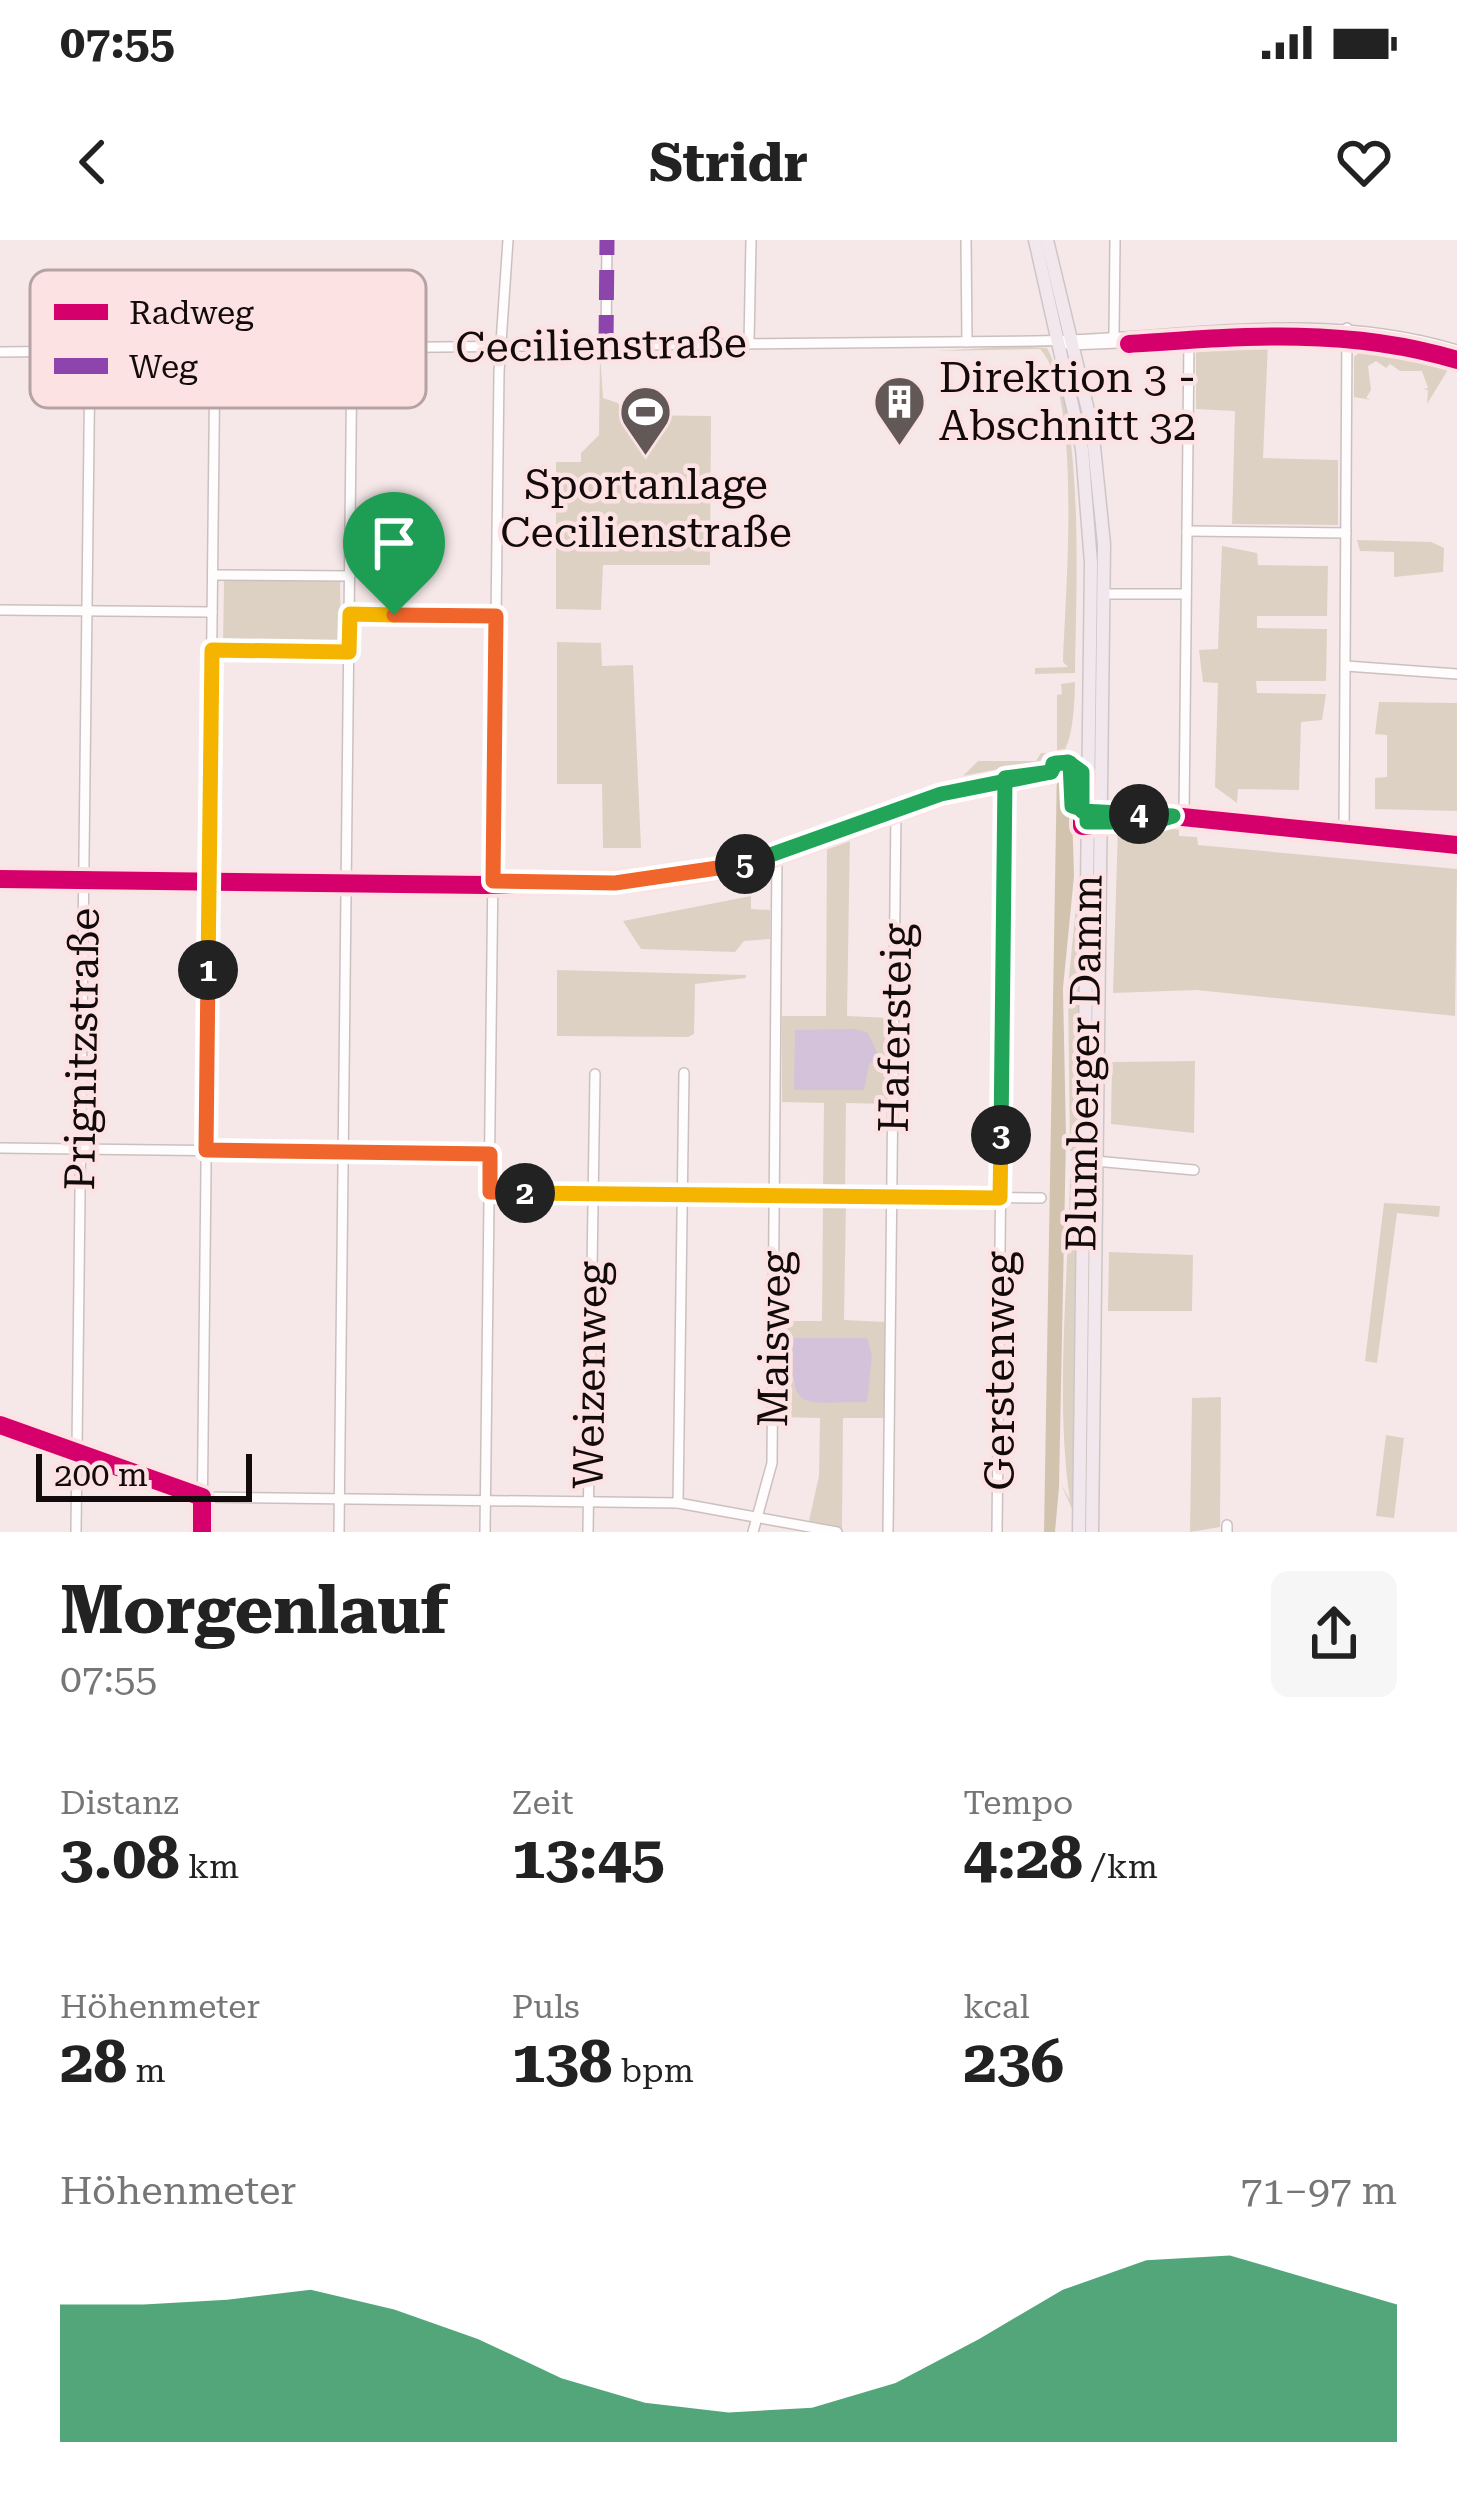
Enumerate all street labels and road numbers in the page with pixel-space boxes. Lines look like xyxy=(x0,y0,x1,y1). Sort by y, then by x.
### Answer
street label: Cecilienstraße xyxy=(455,318,747,372)
street label: Blumberger Damm xyxy=(1056,874,1112,1252)
street label: Prignitzstraße xyxy=(55,907,109,1191)
street label: Hafersteig xyxy=(869,923,921,1133)
street label: Maisweg xyxy=(748,1250,800,1428)
street label: Gerstenweg xyxy=(975,1251,1024,1491)
street label: Weizenweg xyxy=(564,1261,616,1489)

